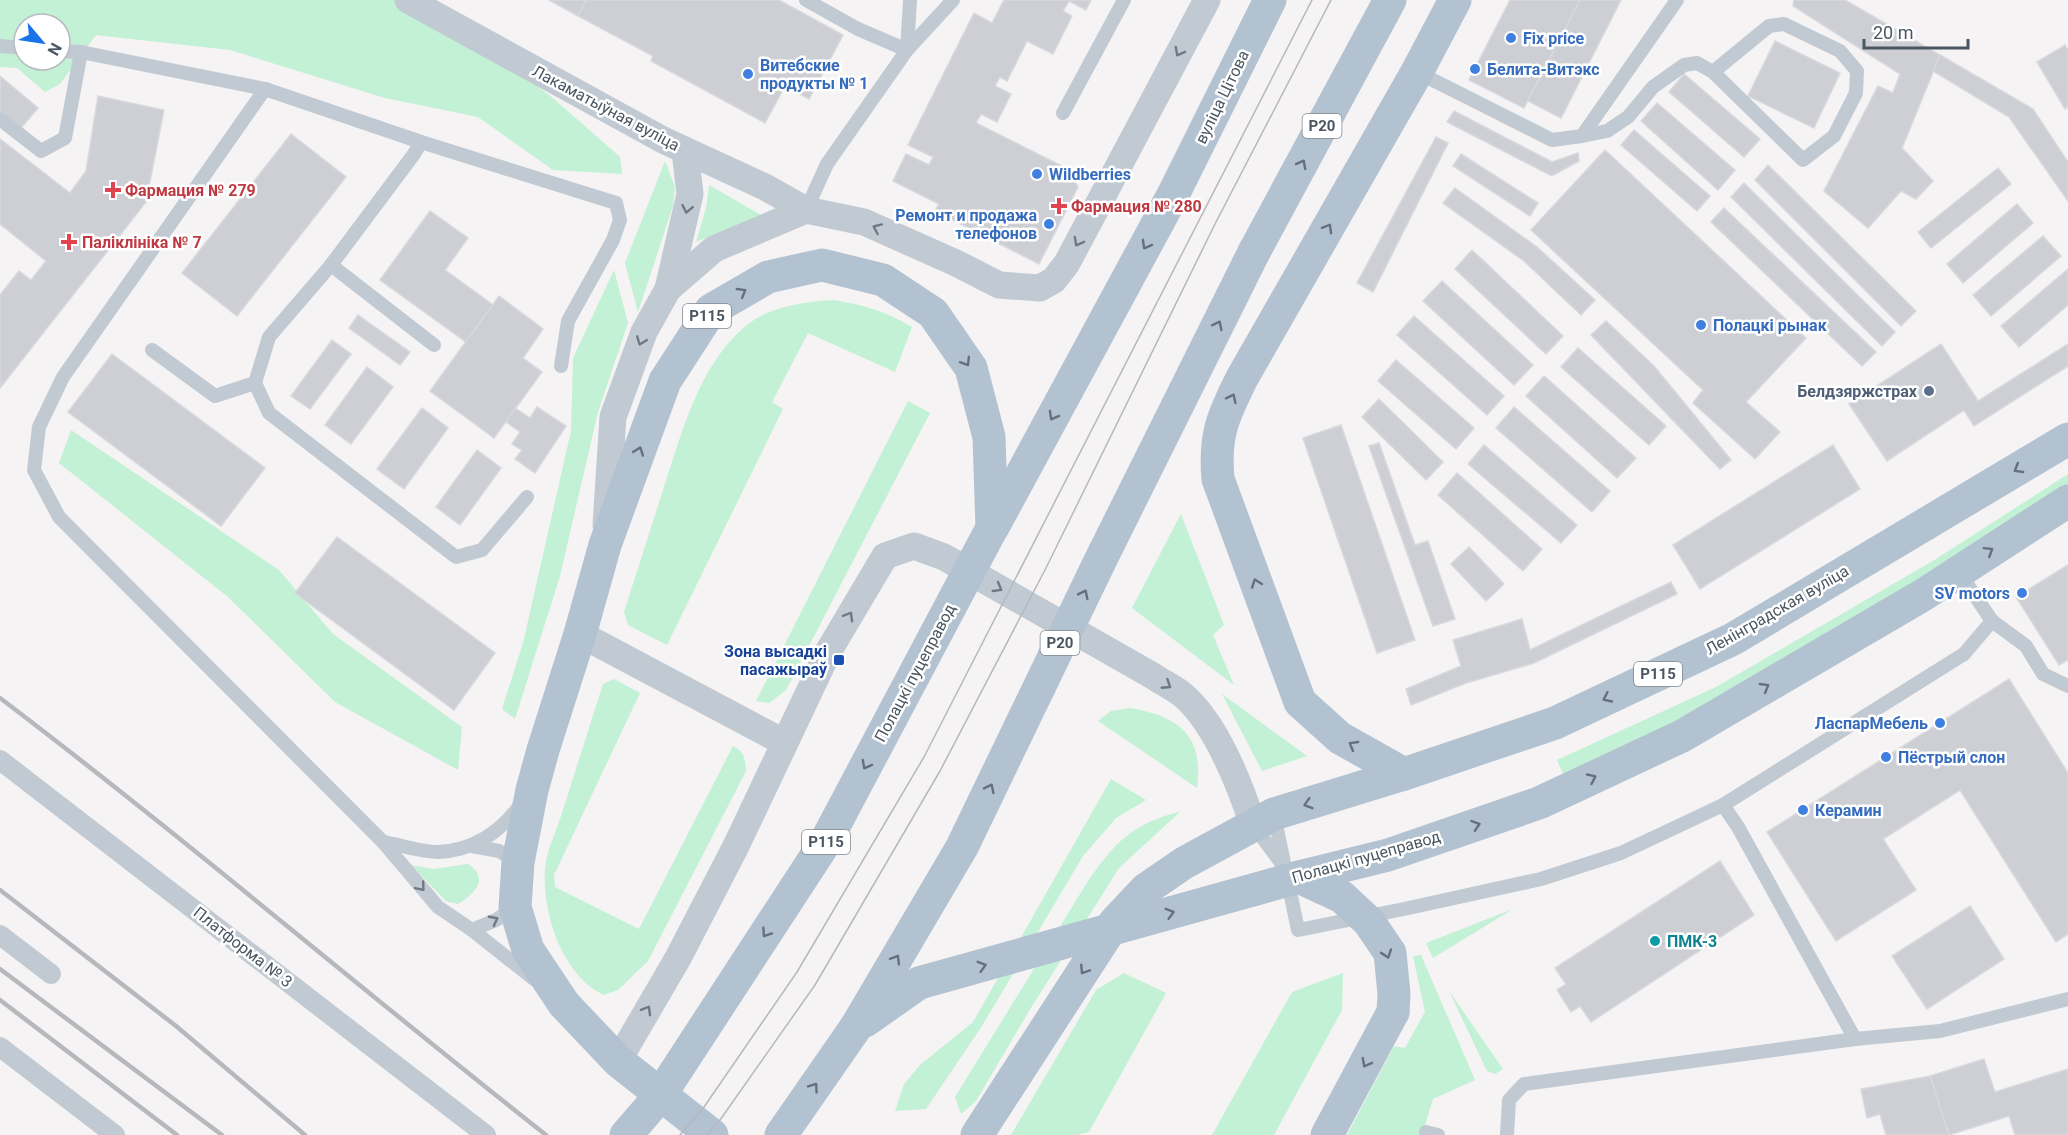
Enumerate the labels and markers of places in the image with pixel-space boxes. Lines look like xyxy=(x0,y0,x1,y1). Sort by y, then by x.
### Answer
place label: Fix price xyxy=(1523,29,1585,48)
marker: Fix price xyxy=(1504,31,1518,45)
place label: Витебские продукты № 1 xyxy=(760,56,868,93)
place label: Белита-Витэкс xyxy=(1487,60,1600,79)
marker: Белита-Витэкс xyxy=(1468,62,1482,76)
marker: Витебские продукты № 1 xyxy=(741,67,755,81)
place label: Wildberries xyxy=(1049,165,1131,184)
marker: Wildberries xyxy=(1030,167,1044,181)
place label: Фармация № 279 xyxy=(125,181,256,200)
marker: Фармация № 279 xyxy=(106,183,120,197)
place label: Фармация № 280 xyxy=(1071,197,1202,216)
marker: Фармация № 280 xyxy=(1052,199,1066,213)
place label: Ремонт и продажа телефонов xyxy=(895,206,1037,243)
marker: Ремонт и продажа телефонов xyxy=(1042,217,1056,231)
marker: Паліклініка № 7 xyxy=(60,233,78,251)
place label: Паліклініка № 7 xyxy=(82,233,202,252)
place label: Полацкі рынак xyxy=(1713,316,1828,335)
marker: Полацкі рынак xyxy=(1694,318,1708,332)
place label: Белдзяржстрах xyxy=(1797,382,1918,401)
marker: Белдзяржстрах xyxy=(1922,384,1936,398)
place label: SV motors xyxy=(1935,584,2010,603)
marker: SV motors xyxy=(2015,586,2029,600)
place label: Зона высадкі пасажыраў xyxy=(724,642,828,679)
marker: Зона высадкі пасажыраў xyxy=(832,653,846,667)
place label: ЛаспарМебель xyxy=(1815,714,1928,733)
marker: ЛаспарМебель xyxy=(1933,716,1947,730)
place label: Пёстрый слон xyxy=(1898,748,2005,767)
marker: Пёстрый слон xyxy=(1879,750,1893,764)
place label: Керамин xyxy=(1815,801,1882,820)
marker: Керамин xyxy=(1796,803,1810,817)
place label: ПМК-3 xyxy=(1667,932,1717,951)
marker: ПМК-3 xyxy=(1648,934,1662,948)

